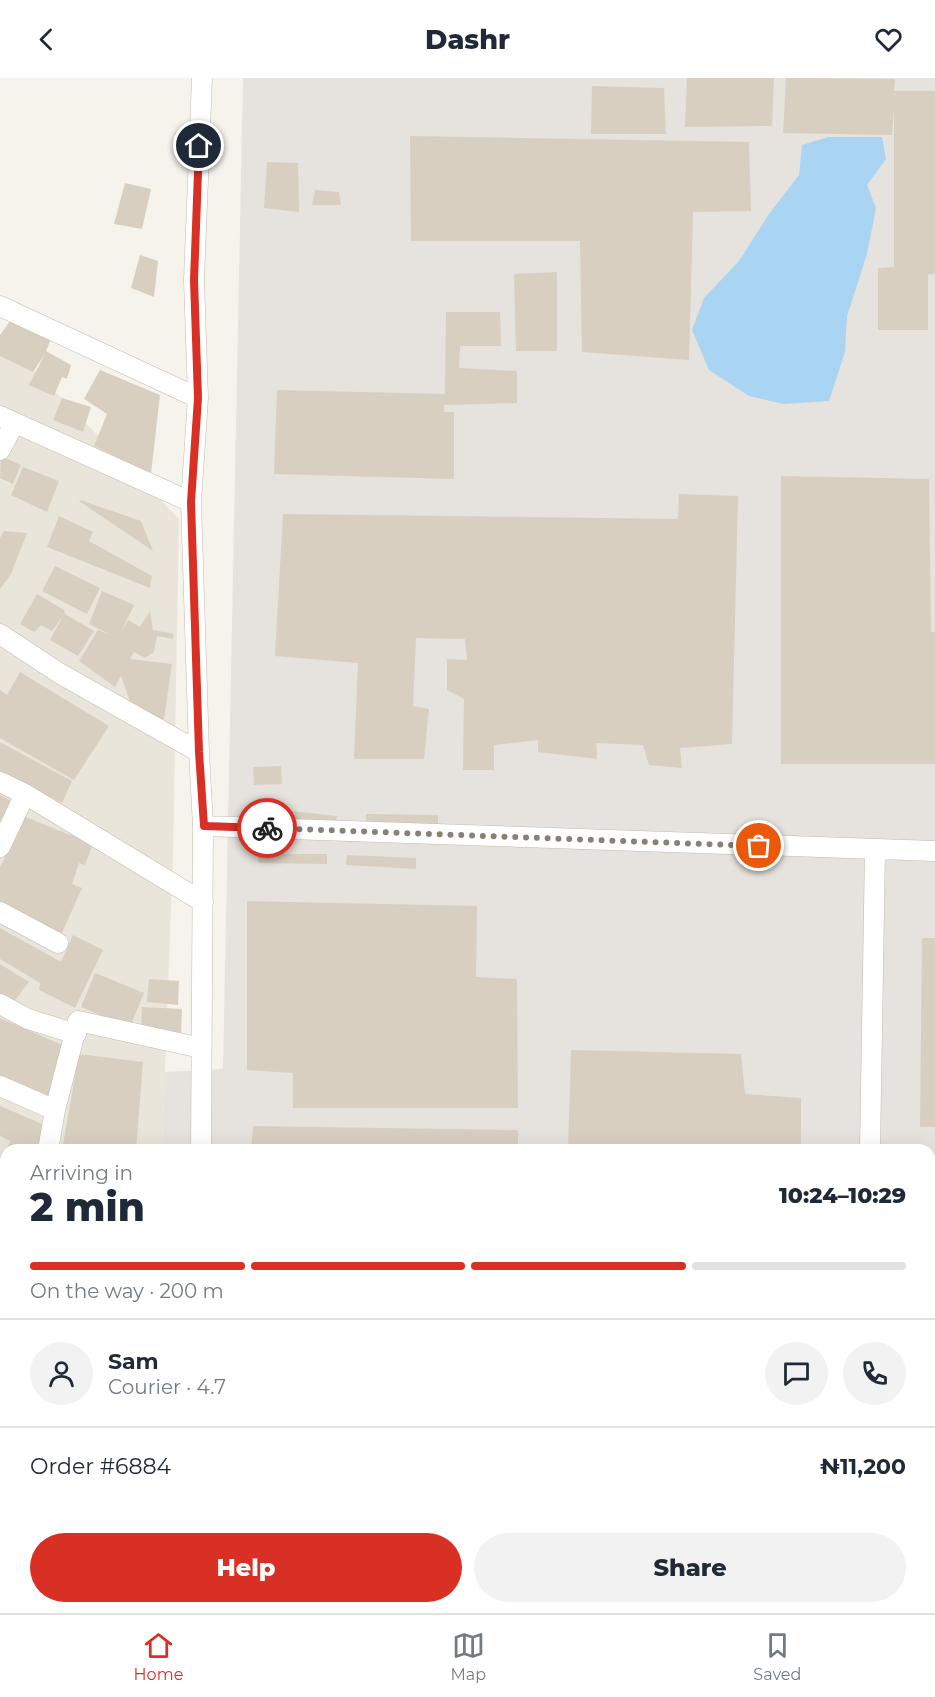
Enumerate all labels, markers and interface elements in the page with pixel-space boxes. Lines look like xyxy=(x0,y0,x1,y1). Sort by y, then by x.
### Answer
icon: back xyxy=(30,23,63,56)
text: Dashr xyxy=(425,23,510,56)
icon: heart xyxy=(872,23,905,56)
pin xyxy=(173,120,224,171)
icon: home xyxy=(182,129,215,162)
courier xyxy=(237,798,297,858)
icon: bike xyxy=(251,812,284,845)
pin xyxy=(733,820,784,871)
icon: bag xyxy=(742,829,775,862)
text: Arriving in xyxy=(30,1161,133,1185)
text: 10:24–10:29 xyxy=(779,1182,906,1209)
text: 2 min xyxy=(30,1183,145,1231)
text: On the way · 200 m xyxy=(30,1279,224,1303)
button: person xyxy=(30,1342,93,1405)
button: chat xyxy=(765,1342,828,1405)
button: phone xyxy=(843,1342,906,1405)
text: Sam xyxy=(108,1348,159,1375)
text: Courier · 4.7 xyxy=(108,1375,226,1399)
text: Order #6884 xyxy=(30,1453,171,1480)
text: ₦11,200 xyxy=(820,1453,906,1480)
button: Help xyxy=(30,1533,462,1602)
button: Share xyxy=(474,1533,906,1602)
tab: Home xyxy=(134,1629,183,1684)
tab: Map xyxy=(451,1629,486,1684)
tab: Saved xyxy=(753,1629,801,1684)

